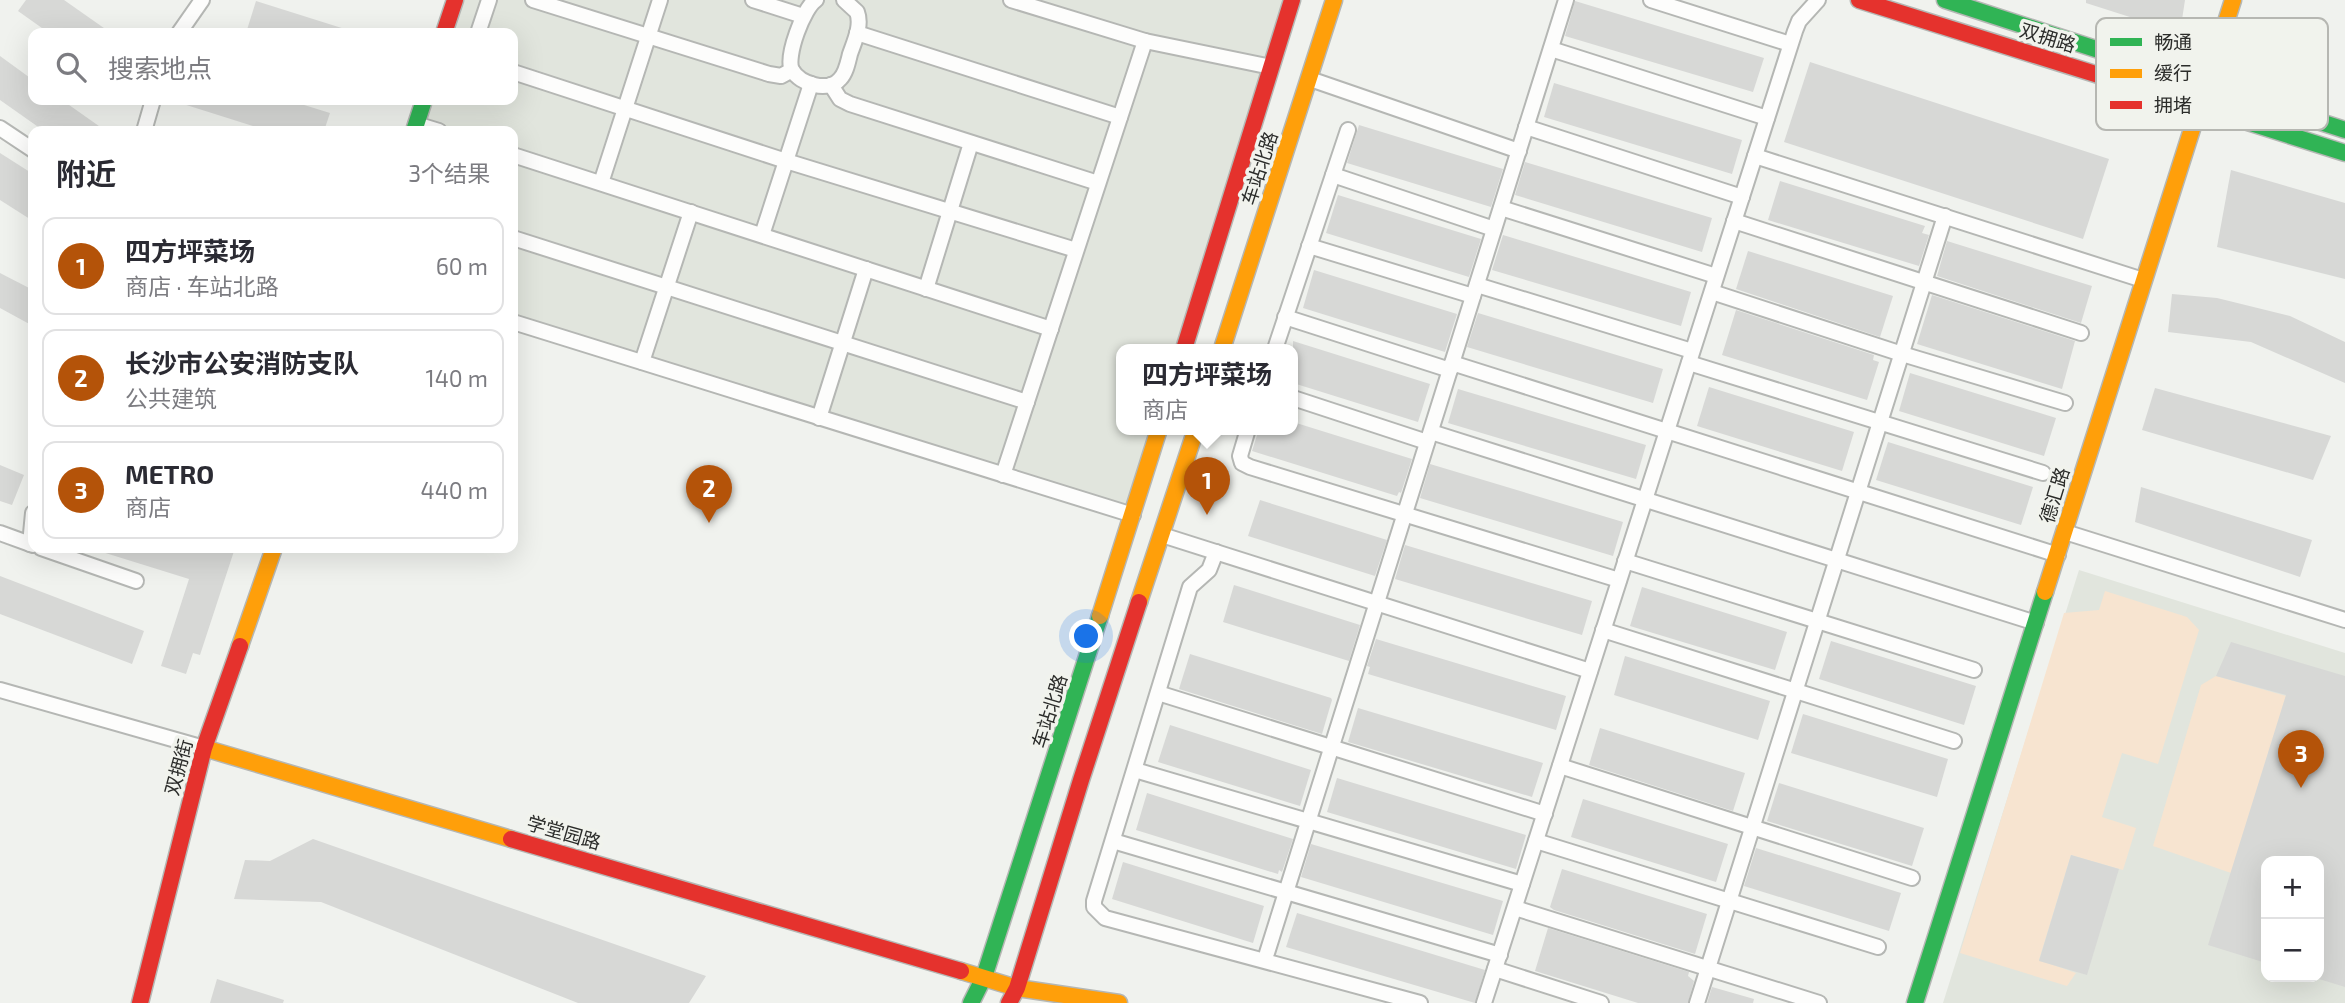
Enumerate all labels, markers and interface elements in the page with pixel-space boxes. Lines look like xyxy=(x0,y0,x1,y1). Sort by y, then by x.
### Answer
street label: 双拥路 xyxy=(2017,18,2079,56)
legend xyxy=(2096,18,2328,130)
search box xyxy=(28,28,518,105)
text: 畅通 xyxy=(2154,30,2192,53)
icon: search xyxy=(52,48,90,86)
text: 搜索地点 xyxy=(108,52,212,83)
text: 缓行 xyxy=(2154,61,2192,84)
text: 拥堵 xyxy=(2154,93,2192,116)
street label: 车站北路 xyxy=(1236,128,1282,208)
text: 附近 xyxy=(56,155,116,191)
text: 3个结果 xyxy=(408,159,490,187)
text: 四方坪菜场 xyxy=(125,235,255,266)
text: 1 xyxy=(76,252,86,280)
text: 60 m xyxy=(436,252,488,280)
text: 商店 · 车站北路 xyxy=(125,272,279,300)
popup xyxy=(1116,344,1298,435)
text: 长沙市公安消防支队 xyxy=(125,347,359,378)
text: 四方坪菜场 xyxy=(1142,358,1272,389)
text: 2 xyxy=(74,364,88,392)
text: 140 m xyxy=(426,364,488,392)
text: 公共建筑 xyxy=(125,384,217,412)
text: 商店 xyxy=(1142,395,1188,423)
pin: 1 xyxy=(1184,457,1230,515)
text: METRO xyxy=(125,458,214,489)
street label: 德汇路 xyxy=(2035,464,2073,526)
pin: 2 xyxy=(686,465,732,523)
text: 3 xyxy=(74,476,88,504)
text: 440 m xyxy=(421,476,488,504)
text: 商店 xyxy=(125,493,171,521)
your location xyxy=(1069,619,1103,653)
street label: 车站北路 xyxy=(1027,671,1071,751)
pin: 3 xyxy=(2278,730,2324,788)
street label: 双拥街 xyxy=(160,736,196,798)
street label: 学堂园路 xyxy=(524,810,604,854)
map controls xyxy=(2261,856,2324,982)
button: + xyxy=(2261,856,2324,919)
button: − xyxy=(2261,919,2324,982)

